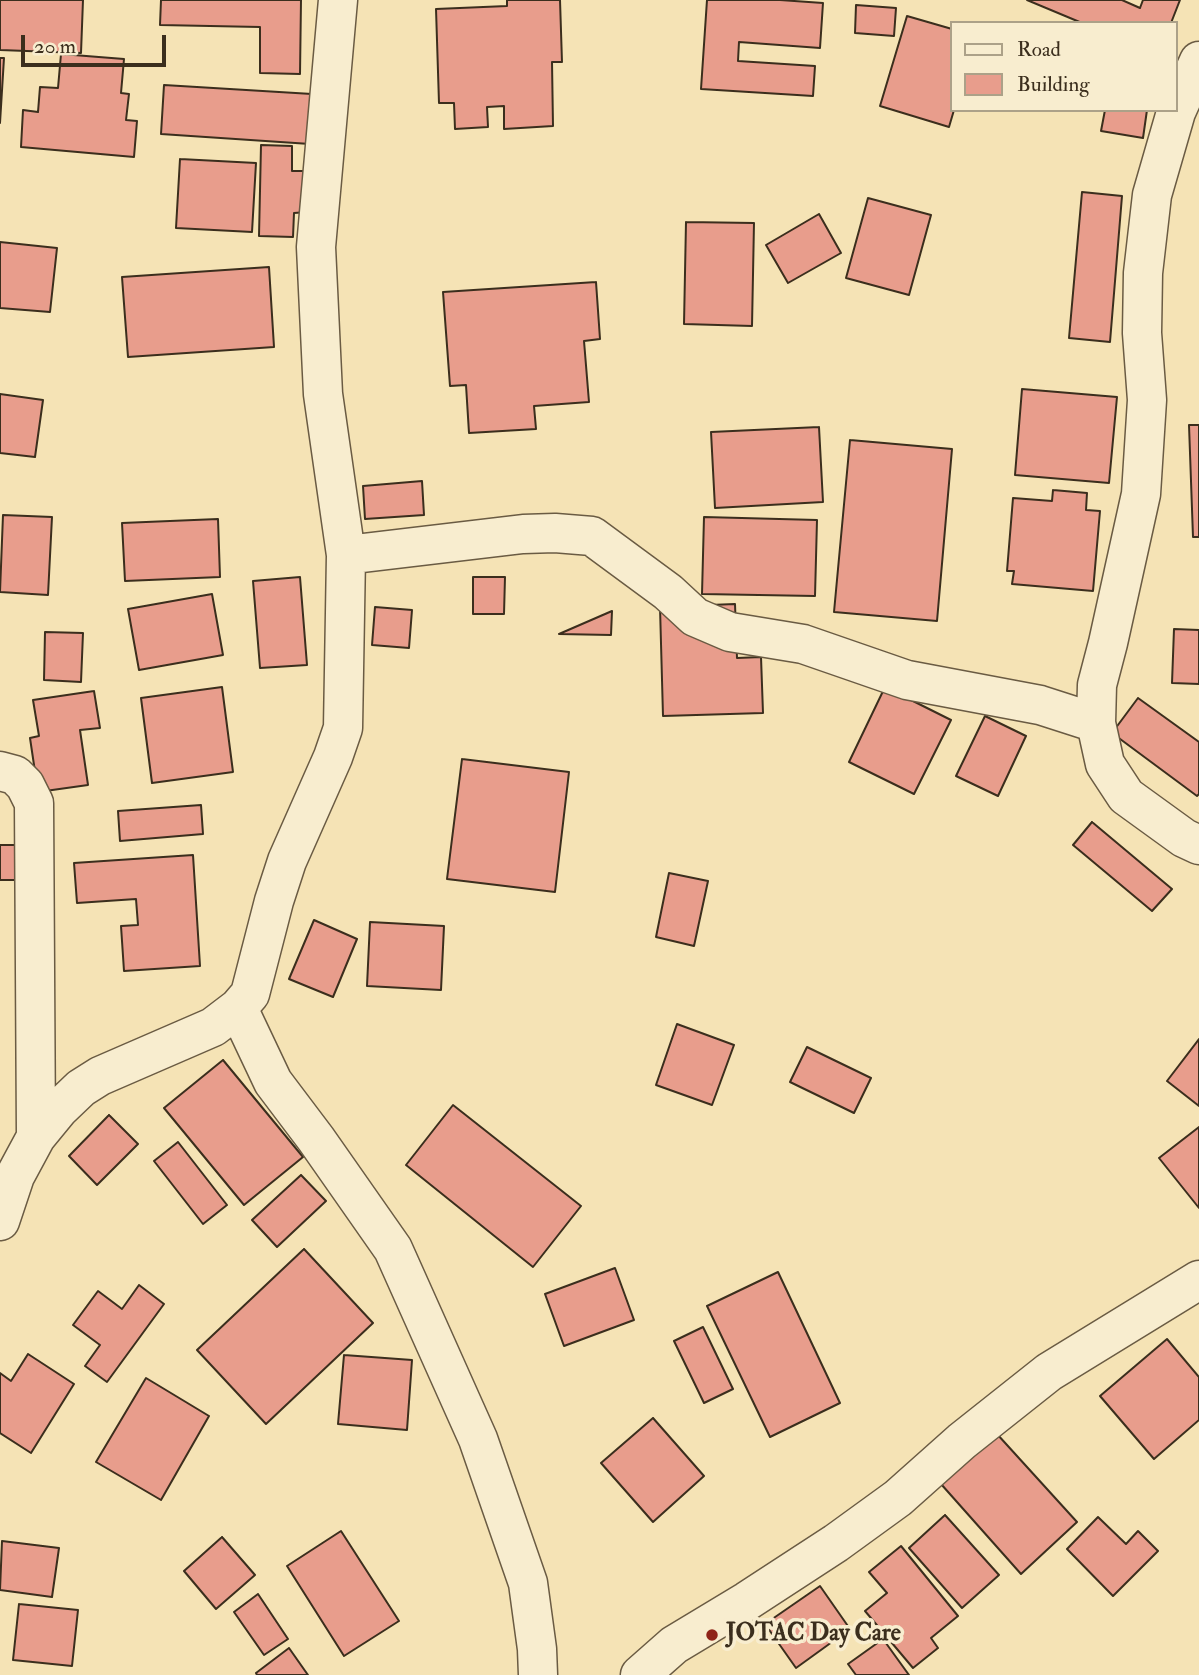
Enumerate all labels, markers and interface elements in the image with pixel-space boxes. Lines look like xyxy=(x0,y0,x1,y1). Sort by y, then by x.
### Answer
scale bar xyxy=(24,21,170,65)
legend xyxy=(950,21,1178,112)
text: 20 m xyxy=(34,33,76,60)
text: Road xyxy=(1017,36,1061,63)
text: Building xyxy=(1017,71,1090,98)
place label: JOTAC Day Care xyxy=(726,1621,901,1649)
marker: JOTAC Day Care xyxy=(704,1627,720,1643)

